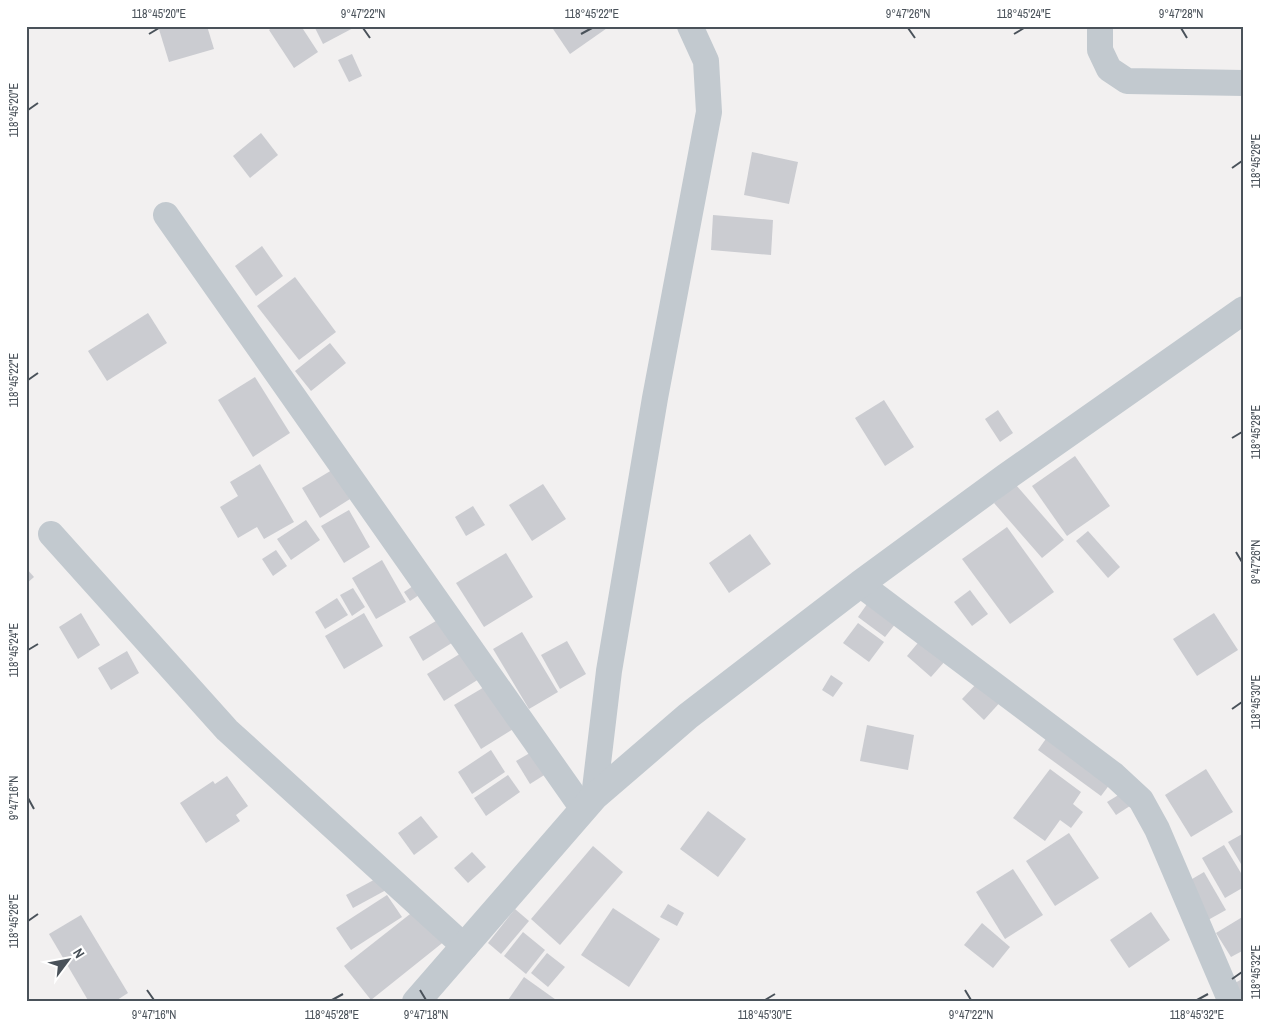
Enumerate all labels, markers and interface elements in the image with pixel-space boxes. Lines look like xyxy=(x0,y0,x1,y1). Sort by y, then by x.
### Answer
text: 118°45'20"E xyxy=(132,6,186,22)
text: 9°47'22"N xyxy=(341,6,385,22)
text: 118°45'22"E xyxy=(565,6,619,22)
text: 9°47'26"N xyxy=(886,6,930,22)
text: 118°45'24"E xyxy=(997,6,1051,22)
text: 9°47'28"N xyxy=(1159,6,1203,22)
text: 118°45'20"E xyxy=(6,83,22,137)
text: 118°45'26"E xyxy=(1248,134,1264,188)
text: 118°45'22"E xyxy=(6,353,22,407)
text: 118°45'28"E xyxy=(1248,405,1264,459)
text: 9°47'26"N xyxy=(1248,540,1264,584)
text: 118°45'24"E xyxy=(6,623,22,677)
text: 118°45'30"E xyxy=(1248,675,1264,729)
text: 9°47'16"N xyxy=(6,776,22,820)
text: 118°45'26"E xyxy=(6,894,22,948)
north arrow xyxy=(42,936,92,986)
text: N xyxy=(69,945,89,961)
text: 118°45'32"E xyxy=(1248,945,1264,999)
text: 9°47'16"N xyxy=(132,1007,176,1023)
text: 118°45'28"E xyxy=(305,1007,359,1023)
text: 9°47'18"N xyxy=(404,1007,448,1023)
text: 118°45'30"E xyxy=(738,1007,792,1023)
text: 9°47'22"N xyxy=(949,1007,993,1023)
text: 118°45'32"E xyxy=(1170,1007,1224,1023)

